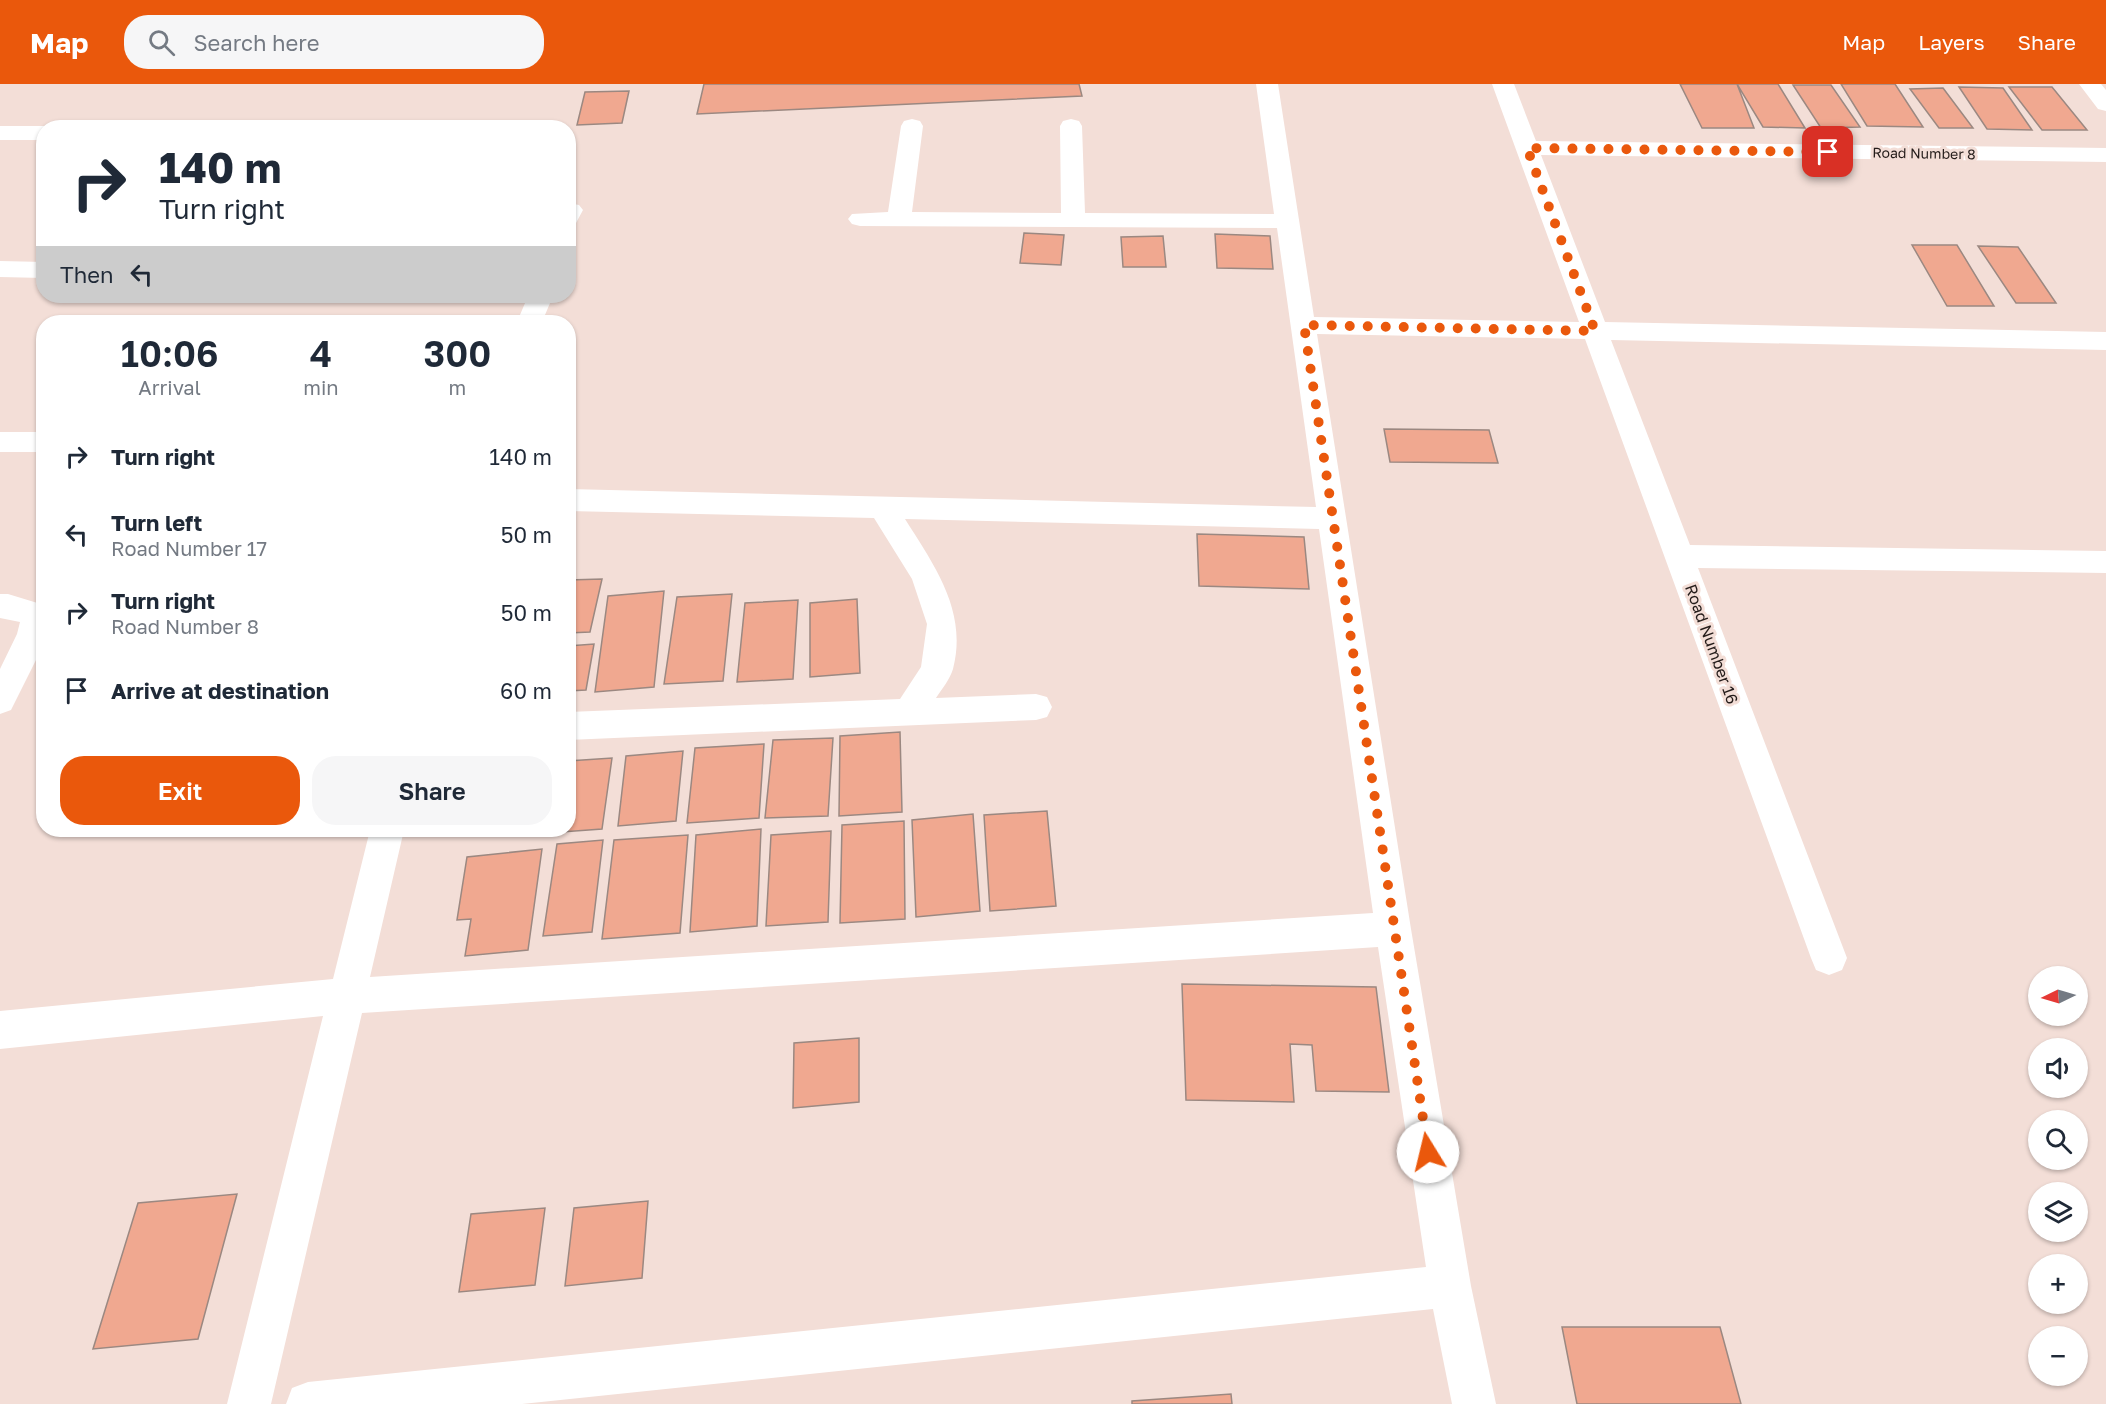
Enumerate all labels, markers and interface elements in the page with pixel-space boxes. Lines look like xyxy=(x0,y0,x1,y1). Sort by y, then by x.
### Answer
search box xyxy=(124,15,544,69)
text: Map xyxy=(30,26,88,59)
icon: search xyxy=(145,26,178,59)
text: Search here xyxy=(193,29,319,56)
text: Map xyxy=(1842,29,1885,55)
text: Layers xyxy=(1918,29,1985,55)
text: Share xyxy=(2018,29,2076,55)
pin xyxy=(1802,126,1853,177)
icon: arrive xyxy=(1811,135,1844,168)
text: 140 m xyxy=(159,142,281,192)
icon: right xyxy=(60,144,138,222)
street label: Road Number 8 xyxy=(1872,144,1976,162)
text: Turn right xyxy=(159,193,285,225)
icon: left xyxy=(125,258,158,291)
text: Then xyxy=(60,261,113,288)
text: 10:06 xyxy=(121,332,219,375)
text: 4 xyxy=(310,332,332,375)
text: 300 xyxy=(423,332,491,375)
text: Arrival xyxy=(138,375,201,399)
text: min xyxy=(303,375,339,399)
text: m xyxy=(448,375,466,399)
icon: right xyxy=(60,440,93,473)
text: Turn right xyxy=(111,443,215,470)
text: 140 m xyxy=(489,443,552,470)
text: Turn left xyxy=(111,509,202,536)
icon: left xyxy=(60,518,93,551)
text: 50 m xyxy=(501,521,552,548)
text: Road Number 17 xyxy=(111,536,267,560)
street label: Road Number 16 xyxy=(1681,581,1743,707)
text: Turn right xyxy=(111,587,215,614)
icon: right xyxy=(60,596,93,629)
text: 50 m xyxy=(501,599,552,626)
text: Road Number 8 xyxy=(111,614,259,638)
icon: arrive xyxy=(60,674,93,707)
text: Arrive at destination xyxy=(111,677,329,704)
text: 60 m xyxy=(500,677,552,704)
button: Exit xyxy=(60,756,300,825)
button: Share xyxy=(312,756,552,825)
north arrow xyxy=(2028,966,2088,1026)
map controls xyxy=(2028,966,2088,1386)
button: sound xyxy=(2028,1038,2088,1098)
button: search xyxy=(2028,1110,2088,1170)
position arrow xyxy=(1396,1120,1460,1184)
button: layers xyxy=(2028,1182,2088,1242)
button: + xyxy=(2028,1254,2088,1314)
button: − xyxy=(2028,1326,2088,1386)

